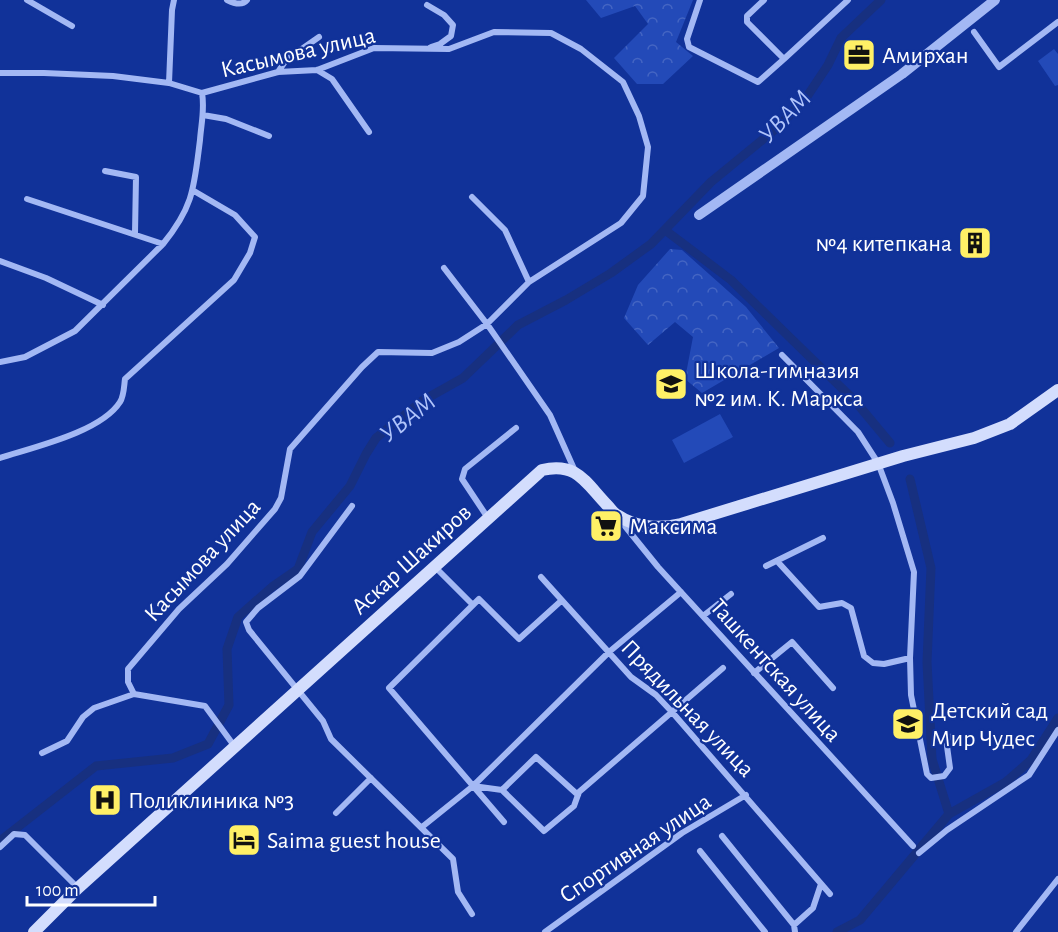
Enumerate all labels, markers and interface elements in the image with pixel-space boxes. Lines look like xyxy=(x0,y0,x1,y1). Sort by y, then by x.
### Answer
street label: Касымова улица xyxy=(219,23,378,82)
office icon: Амирхан xyxy=(841,37,877,73)
place label: Амирхан xyxy=(882,44,969,68)
water label: УВАМ xyxy=(754,85,816,148)
building icon: №4 китепкана xyxy=(957,225,993,261)
place label: №4 китепкана xyxy=(815,232,952,256)
place label: Школа-гимназия №2 им. К. Маркса xyxy=(694,359,863,411)
school or university icon: Школа-гимназия №2 им. К. Маркса xyxy=(653,366,689,402)
water label: УВАМ xyxy=(375,388,440,447)
street label: Касымова улица xyxy=(140,495,265,627)
street label: Аскар Шакиров xyxy=(347,500,476,619)
supermarket icon: Максима xyxy=(588,508,624,544)
place label: Максима xyxy=(629,515,718,539)
street label: Ташкентская улица xyxy=(705,595,845,747)
street label: Прядильная улица xyxy=(616,636,758,782)
place label: Детский сад Мир Чудес xyxy=(931,699,1048,751)
school or university icon: Детский сад Мир Чудес xyxy=(890,706,926,742)
hospital icon: Поликлиника №3 xyxy=(87,782,123,818)
place label: Поликлиника №3 xyxy=(128,789,294,813)
street label: Спортивная улица xyxy=(555,789,716,908)
hotel icon: Saima guest house xyxy=(226,822,262,858)
place label: Saima guest house xyxy=(267,829,441,853)
scale bar xyxy=(27,869,154,907)
text: 100 m xyxy=(36,882,79,900)

